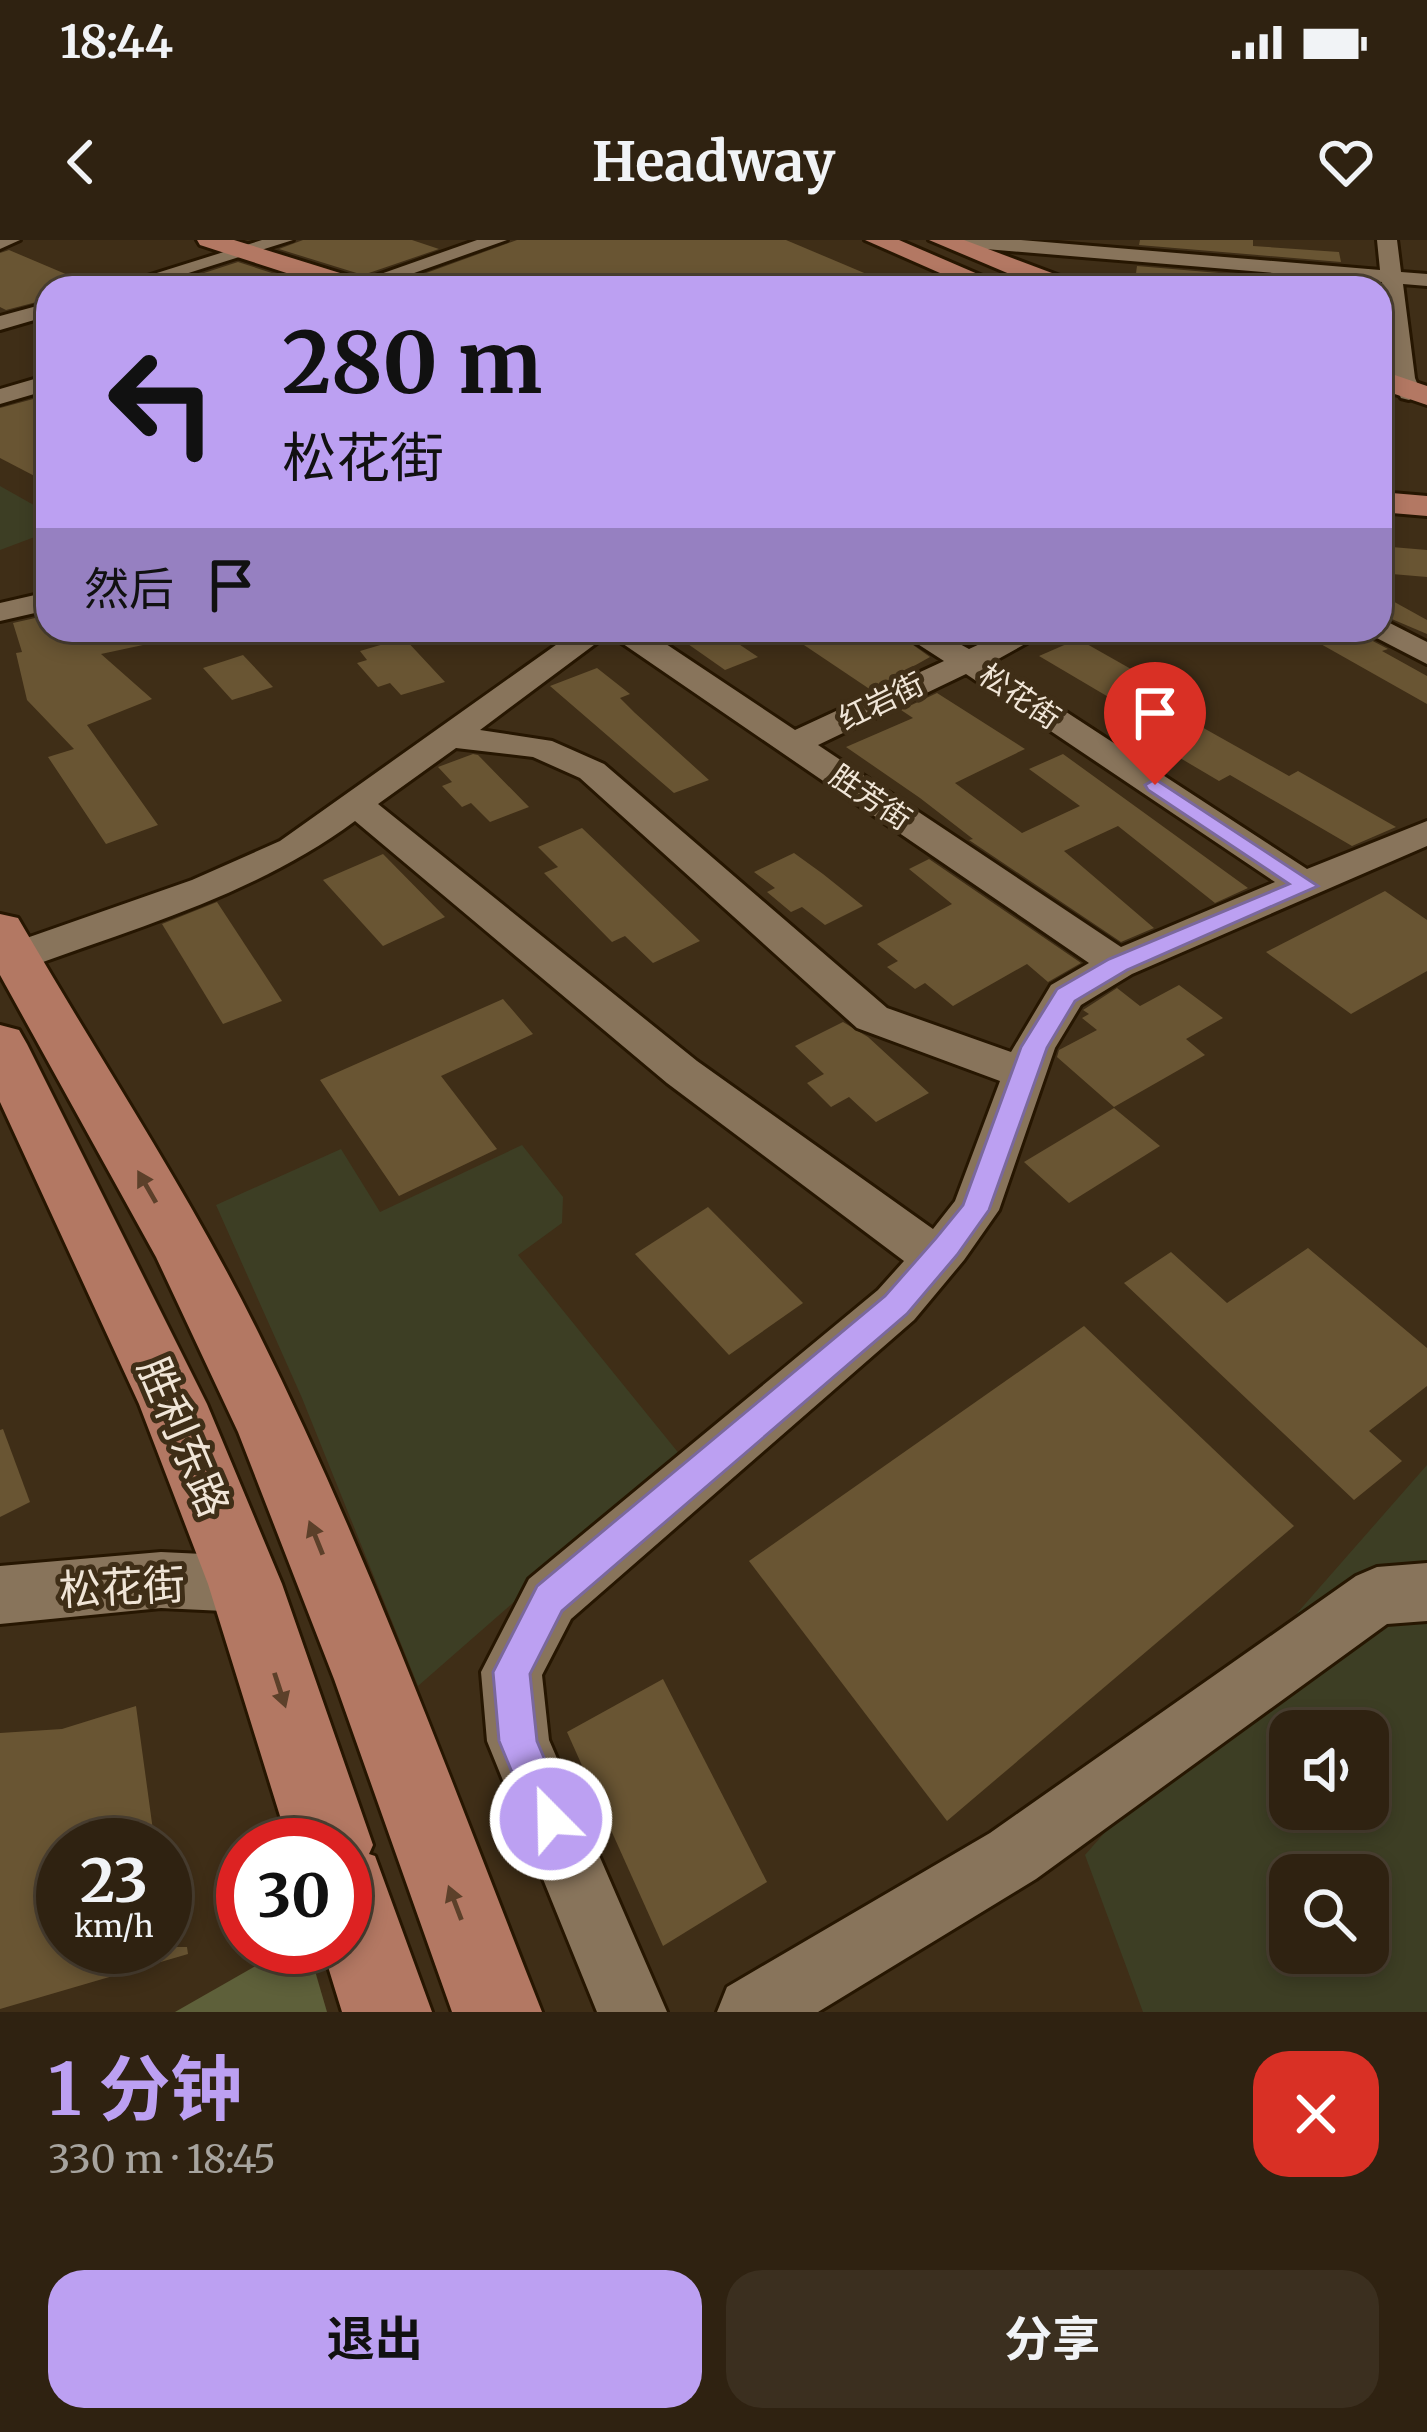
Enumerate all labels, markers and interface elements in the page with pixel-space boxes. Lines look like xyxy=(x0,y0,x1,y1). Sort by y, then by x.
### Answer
text: 18:44 xyxy=(60,14,173,70)
text: Headway xyxy=(592,128,835,196)
icon: back xyxy=(48,129,114,195)
icon: heart xyxy=(1313,129,1379,195)
text: 280 m xyxy=(282,310,542,416)
icon: left xyxy=(84,324,240,480)
text: 松花街 xyxy=(282,424,444,492)
icon: arrive xyxy=(198,552,264,618)
text: 然后 xyxy=(84,561,174,617)
street label: 松花街 xyxy=(972,655,1068,737)
pin xyxy=(1104,662,1206,785)
street label: 红岩街 xyxy=(832,664,930,738)
icon: arrive xyxy=(1122,680,1188,746)
street label: 胜芳街 xyxy=(823,756,919,838)
one-way arrow xyxy=(138,1170,159,1204)
street label: 胜利东路 xyxy=(127,1350,241,1524)
one-way arrow xyxy=(306,1520,325,1556)
street label: 松花街 xyxy=(58,1558,186,1616)
one-way arrow xyxy=(272,1673,290,1709)
map controls xyxy=(1269,1710,1389,1974)
button: sound xyxy=(1269,1710,1389,1830)
position arrow xyxy=(488,1756,614,1882)
speed limit sign: 30 xyxy=(216,1818,372,1974)
text: 23 xyxy=(80,1843,148,1918)
button: search xyxy=(1269,1854,1389,1974)
one-way arrow xyxy=(445,1884,464,1920)
text: km/h xyxy=(74,1907,154,1945)
text: 1 分钟 xyxy=(48,2044,242,2135)
button: close xyxy=(1253,2051,1379,2177)
text: 330 m · 18:45 xyxy=(48,2135,276,2184)
button: 退出 xyxy=(48,2270,702,2408)
button: 分享 xyxy=(726,2270,1379,2408)

